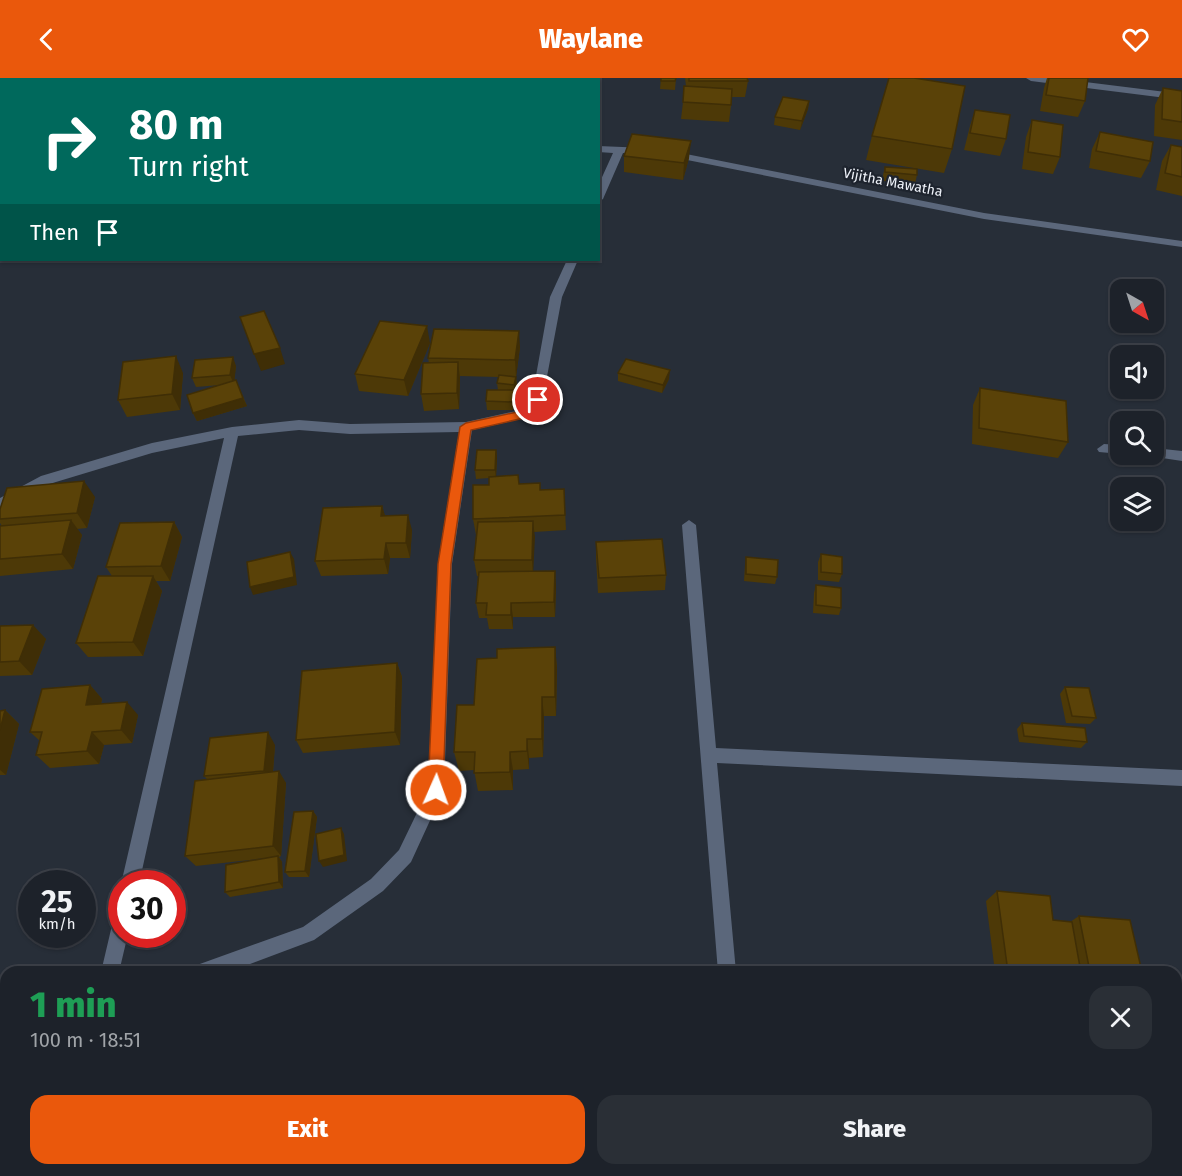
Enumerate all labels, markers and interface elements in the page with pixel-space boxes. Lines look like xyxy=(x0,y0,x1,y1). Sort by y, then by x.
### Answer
icon: back xyxy=(30,23,63,56)
text: Waylane xyxy=(539,23,643,55)
icon: heart xyxy=(1119,23,1152,56)
text: 80 m xyxy=(129,100,223,150)
icon: right xyxy=(30,102,108,180)
text: Turn right xyxy=(129,151,249,183)
street label: Vijitha Mawatha xyxy=(842,165,944,200)
icon: arrive xyxy=(91,216,124,249)
text: Then xyxy=(30,219,79,246)
north arrow xyxy=(1110,279,1164,333)
map controls xyxy=(1110,279,1164,531)
button: sound xyxy=(1110,345,1164,399)
pin xyxy=(512,374,563,425)
icon: arrive xyxy=(521,383,554,416)
button: search xyxy=(1110,411,1164,465)
button: layers xyxy=(1110,477,1164,531)
position arrow xyxy=(404,758,468,822)
speed limit sign: 30 xyxy=(108,870,186,948)
text: 25 xyxy=(41,884,73,920)
text: km/h xyxy=(38,915,76,933)
text: 1 min xyxy=(30,983,116,1027)
button: close xyxy=(1089,986,1152,1049)
text: 100 m · 18:51 xyxy=(30,1028,141,1052)
button: Exit xyxy=(30,1095,585,1164)
button: Share xyxy=(597,1095,1152,1164)

